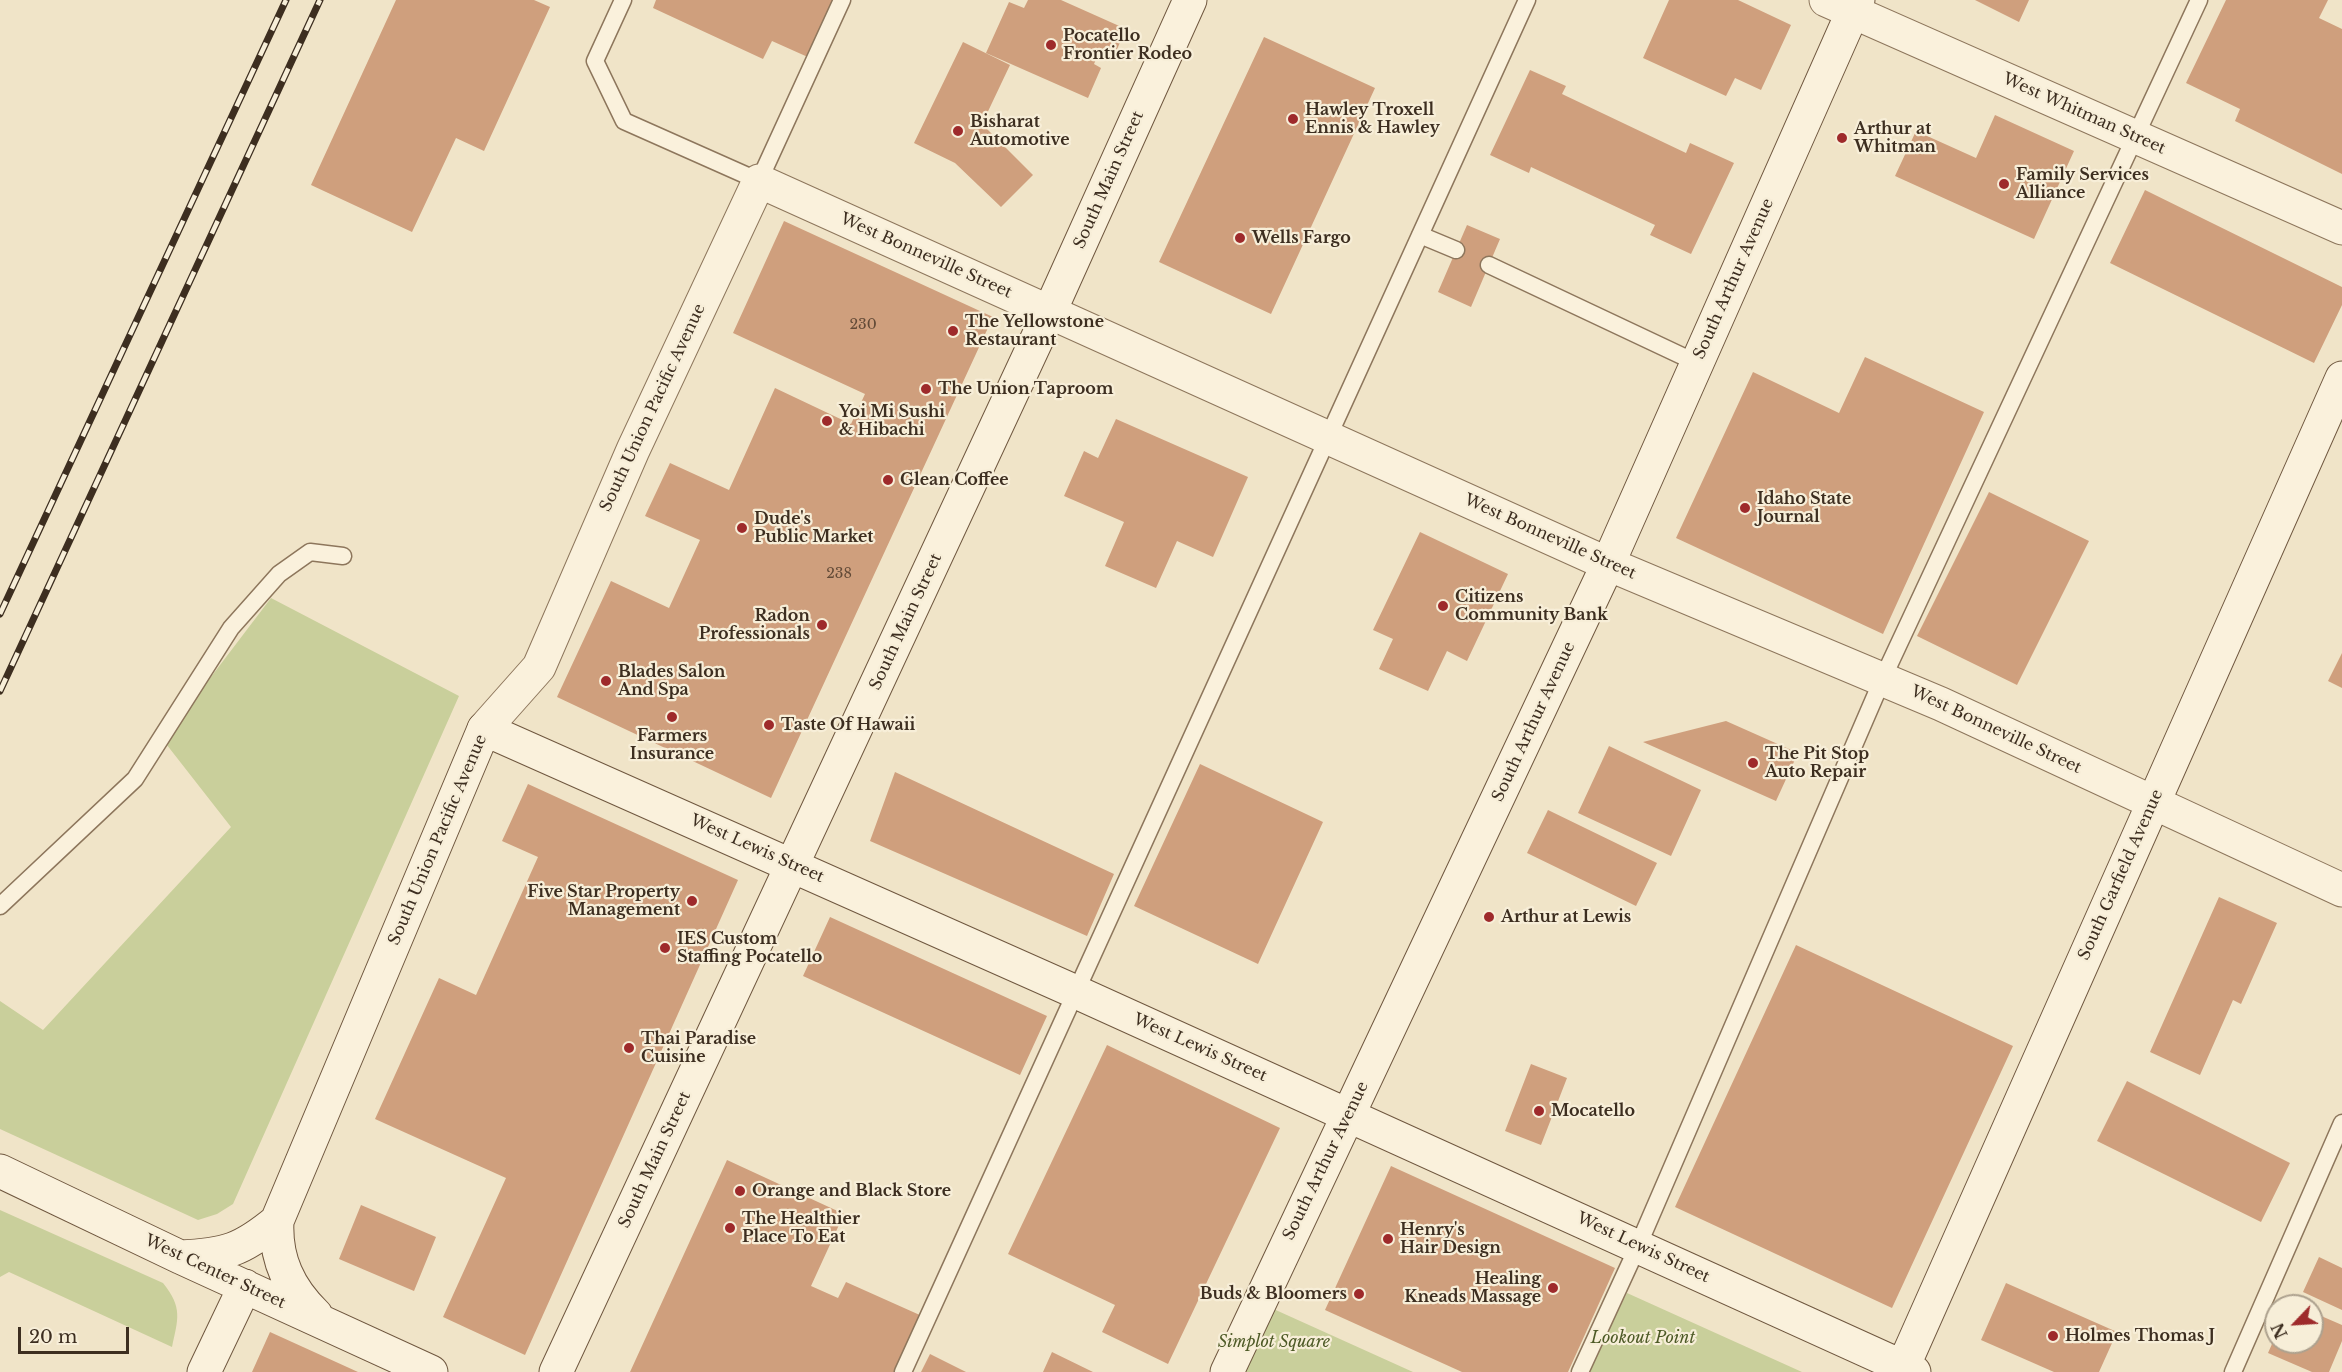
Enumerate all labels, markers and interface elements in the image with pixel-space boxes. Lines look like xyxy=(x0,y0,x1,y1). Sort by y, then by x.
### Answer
place label: Pocatello Frontier Rodeo xyxy=(1063,26,1192,64)
marker: Pocatello Frontier Rodeo xyxy=(1044,38,1058,52)
street label: West Whitman Street xyxy=(2000,69,2168,159)
place label: Hawley Troxell Ennis & Hawley xyxy=(1305,100,1440,138)
street label: South Main Street xyxy=(1070,108,1148,252)
place label: Bisharat Automotive xyxy=(970,112,1070,150)
marker: Hawley Troxell Ennis & Hawley xyxy=(1286,112,1300,126)
place label: Arthur at Whitman xyxy=(1854,119,1936,157)
marker: Bisharat Automotive xyxy=(951,124,965,138)
marker: Arthur at Whitman xyxy=(1835,131,1849,145)
place label: Family Services Alliance xyxy=(2016,165,2149,203)
marker: Family Services Alliance xyxy=(1997,177,2011,191)
street label: South Arthur Avenue xyxy=(1690,196,1778,362)
street label: West Bonneville Street xyxy=(837,209,1015,303)
place label: Wells Fargo xyxy=(1252,228,1351,248)
marker: Wells Fargo xyxy=(1233,231,1247,245)
street label: South Union Pacific Avenue xyxy=(596,301,710,515)
place label: The Yellowstone Restaurant xyxy=(965,312,1104,350)
house number: 230 xyxy=(849,317,877,333)
marker: The Yellowstone Restaurant xyxy=(946,324,960,338)
place label: The Union Taproom xyxy=(938,379,1114,399)
marker: The Union Taproom xyxy=(919,382,933,396)
place label: Yoi Mi Sushi & Hibachi xyxy=(839,402,945,440)
marker: Yoi Mi Sushi & Hibachi xyxy=(820,414,834,428)
place label: Glean Coffee xyxy=(900,470,1009,490)
marker: Glean Coffee xyxy=(881,473,895,487)
place label: Idaho State Journal xyxy=(1757,489,1851,527)
street label: West Bonneville Street xyxy=(1461,490,1639,584)
marker: Idaho State Journal xyxy=(1738,501,1752,515)
place label: Dude's Public Market xyxy=(754,509,873,547)
marker: Dude's Public Market xyxy=(735,521,749,535)
street label: South Main Street xyxy=(866,551,946,693)
house number: 238 xyxy=(826,566,852,582)
place label: Citizens Community Bank xyxy=(1455,587,1608,625)
marker: Citizens Community Bank xyxy=(1436,599,1450,613)
place label: Radon Professionals xyxy=(699,606,810,644)
marker: Radon Professionals xyxy=(815,618,829,632)
street label: South Arthur Avenue xyxy=(1489,639,1579,805)
place label: Blades Salon And Spa xyxy=(618,662,725,700)
marker: Blades Salon And Spa xyxy=(599,674,613,688)
street label: West Bonneville Street xyxy=(1908,682,2084,778)
marker: Farmers Insurance xyxy=(665,710,679,724)
place label: Taste Of Hawaii xyxy=(781,715,915,735)
marker: Taste Of Hawaii xyxy=(762,718,776,732)
place label: Farmers Insurance xyxy=(630,726,714,764)
street label: South Union Pacific Avenue xyxy=(385,732,491,948)
place label: The Pit Stop Auto Repair xyxy=(1765,744,1869,782)
marker: The Pit Stop Auto Repair xyxy=(1746,756,1760,770)
street label: South Garfield Avenue xyxy=(2075,787,2167,963)
street label: West Lewis Street xyxy=(687,811,827,887)
place label: Five Star Property Management xyxy=(527,882,680,920)
marker: Five Star Property Management xyxy=(685,894,699,908)
place label: Arthur at Lewis xyxy=(1501,907,1631,927)
marker: Arthur at Lewis xyxy=(1482,910,1496,924)
place label: IES Custom Staffing Pocatello xyxy=(677,929,822,967)
marker: IES Custom Staffing Pocatello xyxy=(658,941,672,955)
street label: West Lewis Street xyxy=(1130,1010,1270,1086)
place label: Thai Paradise Cuisine xyxy=(641,1029,756,1067)
marker: Thai Paradise Cuisine xyxy=(622,1041,636,1055)
street label: South Arthur Avenue xyxy=(1279,1079,1373,1243)
street label: South Main Street xyxy=(615,1089,695,1231)
place label: Mocatello xyxy=(1551,1101,1635,1121)
marker: Mocatello xyxy=(1532,1104,1546,1118)
place label: Orange and Black Store xyxy=(752,1181,951,1201)
marker: Orange and Black Store xyxy=(733,1184,747,1198)
place label: The Healthier Place To Eat xyxy=(742,1209,860,1247)
street label: West Lewis Street xyxy=(1574,1209,1712,1287)
place label: Henry's Hair Design xyxy=(1400,1220,1501,1258)
marker: The Healthier Place To Eat xyxy=(723,1221,737,1235)
street label: West Center Street xyxy=(141,1231,289,1313)
marker: Henry's Hair Design xyxy=(1381,1232,1395,1246)
place label: Healing Kneads Massage xyxy=(1404,1269,1541,1307)
marker: Healing Kneads Massage xyxy=(1546,1281,1560,1295)
place label: Buds & Bloomers xyxy=(1200,1284,1347,1304)
marker: Buds & Bloomers xyxy=(1352,1287,1366,1301)
north arrow xyxy=(2264,1294,2324,1354)
scale bar xyxy=(21,1315,132,1353)
text: N xyxy=(2267,1320,2292,1342)
text: 20 m xyxy=(29,1326,77,1348)
place label: Holmes Thomas J xyxy=(2065,1326,2215,1346)
park label: Lookout Point xyxy=(1591,1328,1695,1348)
marker: Holmes Thomas J xyxy=(2046,1329,2060,1343)
park label: Simplot Square xyxy=(1218,1332,1330,1352)

